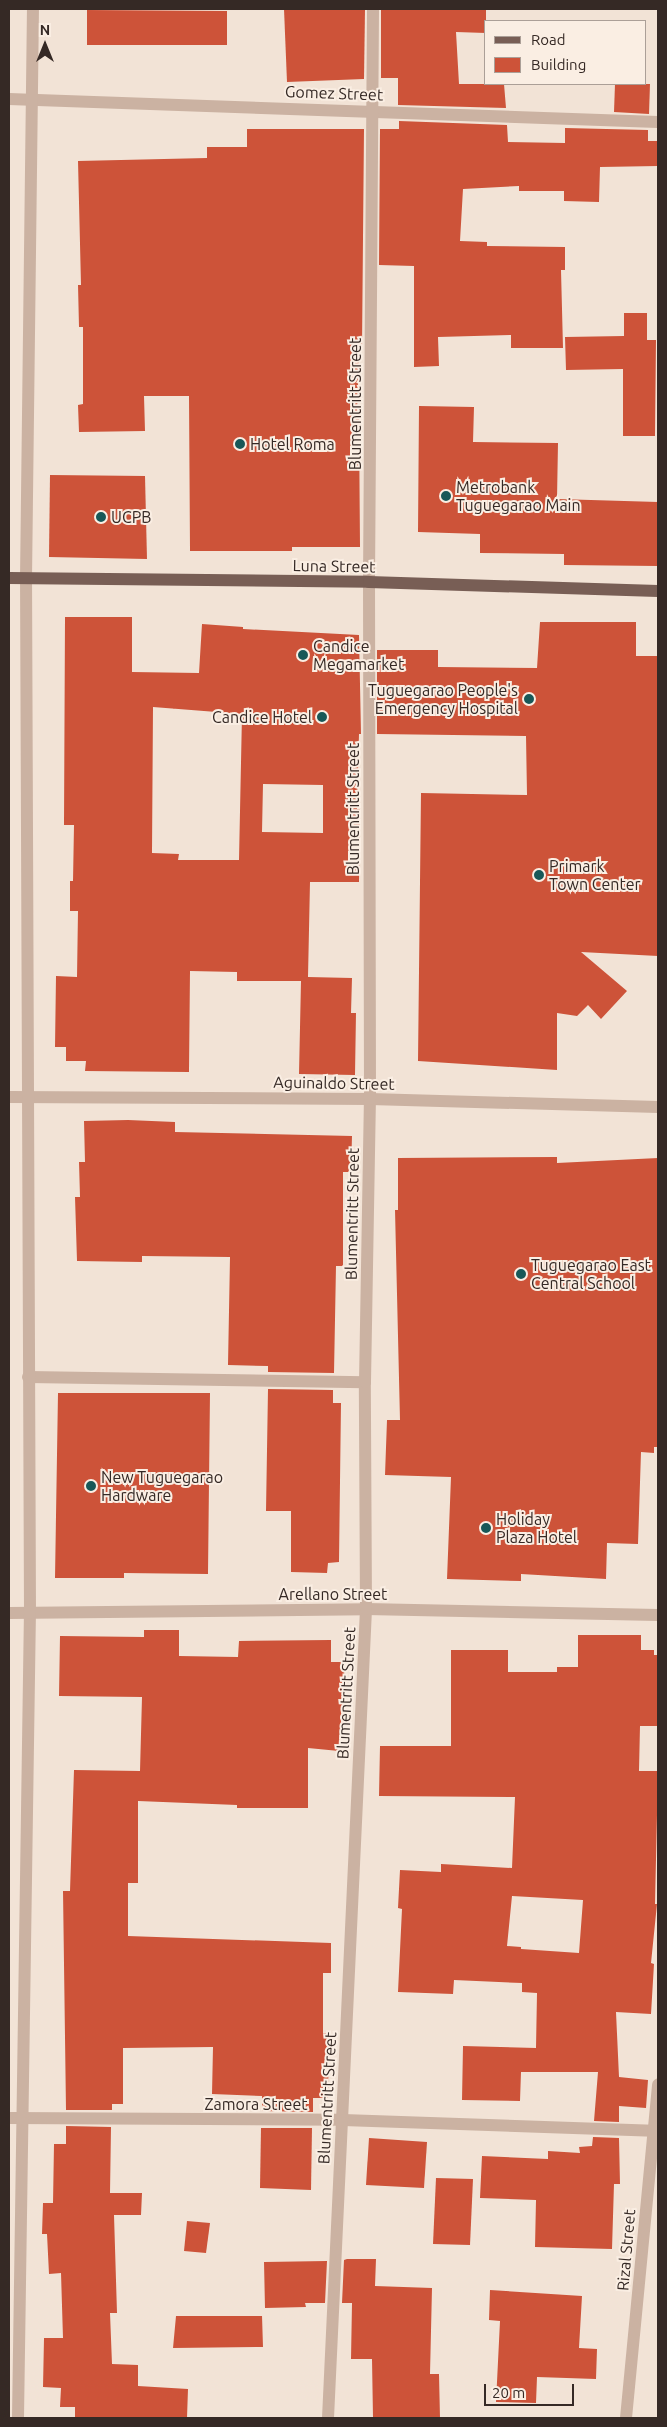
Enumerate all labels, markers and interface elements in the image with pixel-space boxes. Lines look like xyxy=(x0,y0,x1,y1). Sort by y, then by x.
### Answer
north arrow xyxy=(20,20,70,70)
legend xyxy=(484,20,647,85)
text: N xyxy=(40,22,50,38)
text: Road xyxy=(531,31,566,48)
text: Building xyxy=(531,56,586,73)
street label: Gomez Street xyxy=(285,82,383,104)
street label: Blumentritt Street xyxy=(345,338,365,470)
place label: Hotel Roma xyxy=(250,434,335,454)
marker: Hotel Roma xyxy=(234,438,246,450)
place label: Metrobank Tuguegarao Main xyxy=(456,477,581,515)
marker: Metrobank Tuguegarao Main xyxy=(440,490,452,502)
place label: UCPB xyxy=(111,507,151,527)
marker: UCPB xyxy=(95,511,107,523)
street label: Luna Street xyxy=(292,556,376,576)
place label: Candice Megamarket xyxy=(313,636,404,674)
marker: Candice Megamarket xyxy=(297,649,309,661)
place label: Tuguegarao People's Emergency Hospital xyxy=(368,680,518,718)
marker: Tuguegarao People's Emergency Hospital xyxy=(522,692,536,706)
place label: Candice Hotel xyxy=(212,707,312,727)
marker: Candice Hotel xyxy=(316,711,328,723)
street label: Blumentritt Street xyxy=(343,743,363,875)
place label: Primark Town Center xyxy=(549,856,641,894)
marker: Primark Town Center xyxy=(533,869,545,881)
street label: Aguinaldo Street xyxy=(273,1072,395,1094)
street label: Blumentritt Street xyxy=(341,1148,363,1280)
place label: Tuguegarao East Central School xyxy=(531,1255,651,1293)
marker: Tuguegarao East Central School xyxy=(515,1268,527,1280)
place label: New Tuguegarao Hardware xyxy=(101,1467,223,1505)
marker: New Tuguegarao Hardware xyxy=(85,1480,97,1492)
place label: Holiday Plaza Hotel xyxy=(496,1509,577,1547)
marker: Holiday Plaza Hotel xyxy=(480,1522,492,1534)
street label: Arellano Street xyxy=(279,1584,387,1604)
street label: Blumentritt Street xyxy=(333,1626,359,1760)
street label: Blumentritt Street xyxy=(314,2031,340,2165)
street label: Zamora Street xyxy=(204,2094,308,2114)
street label: Rizal Street xyxy=(613,2208,639,2292)
scale bar xyxy=(487,2374,577,2406)
text: 20 m xyxy=(492,2384,525,2401)

